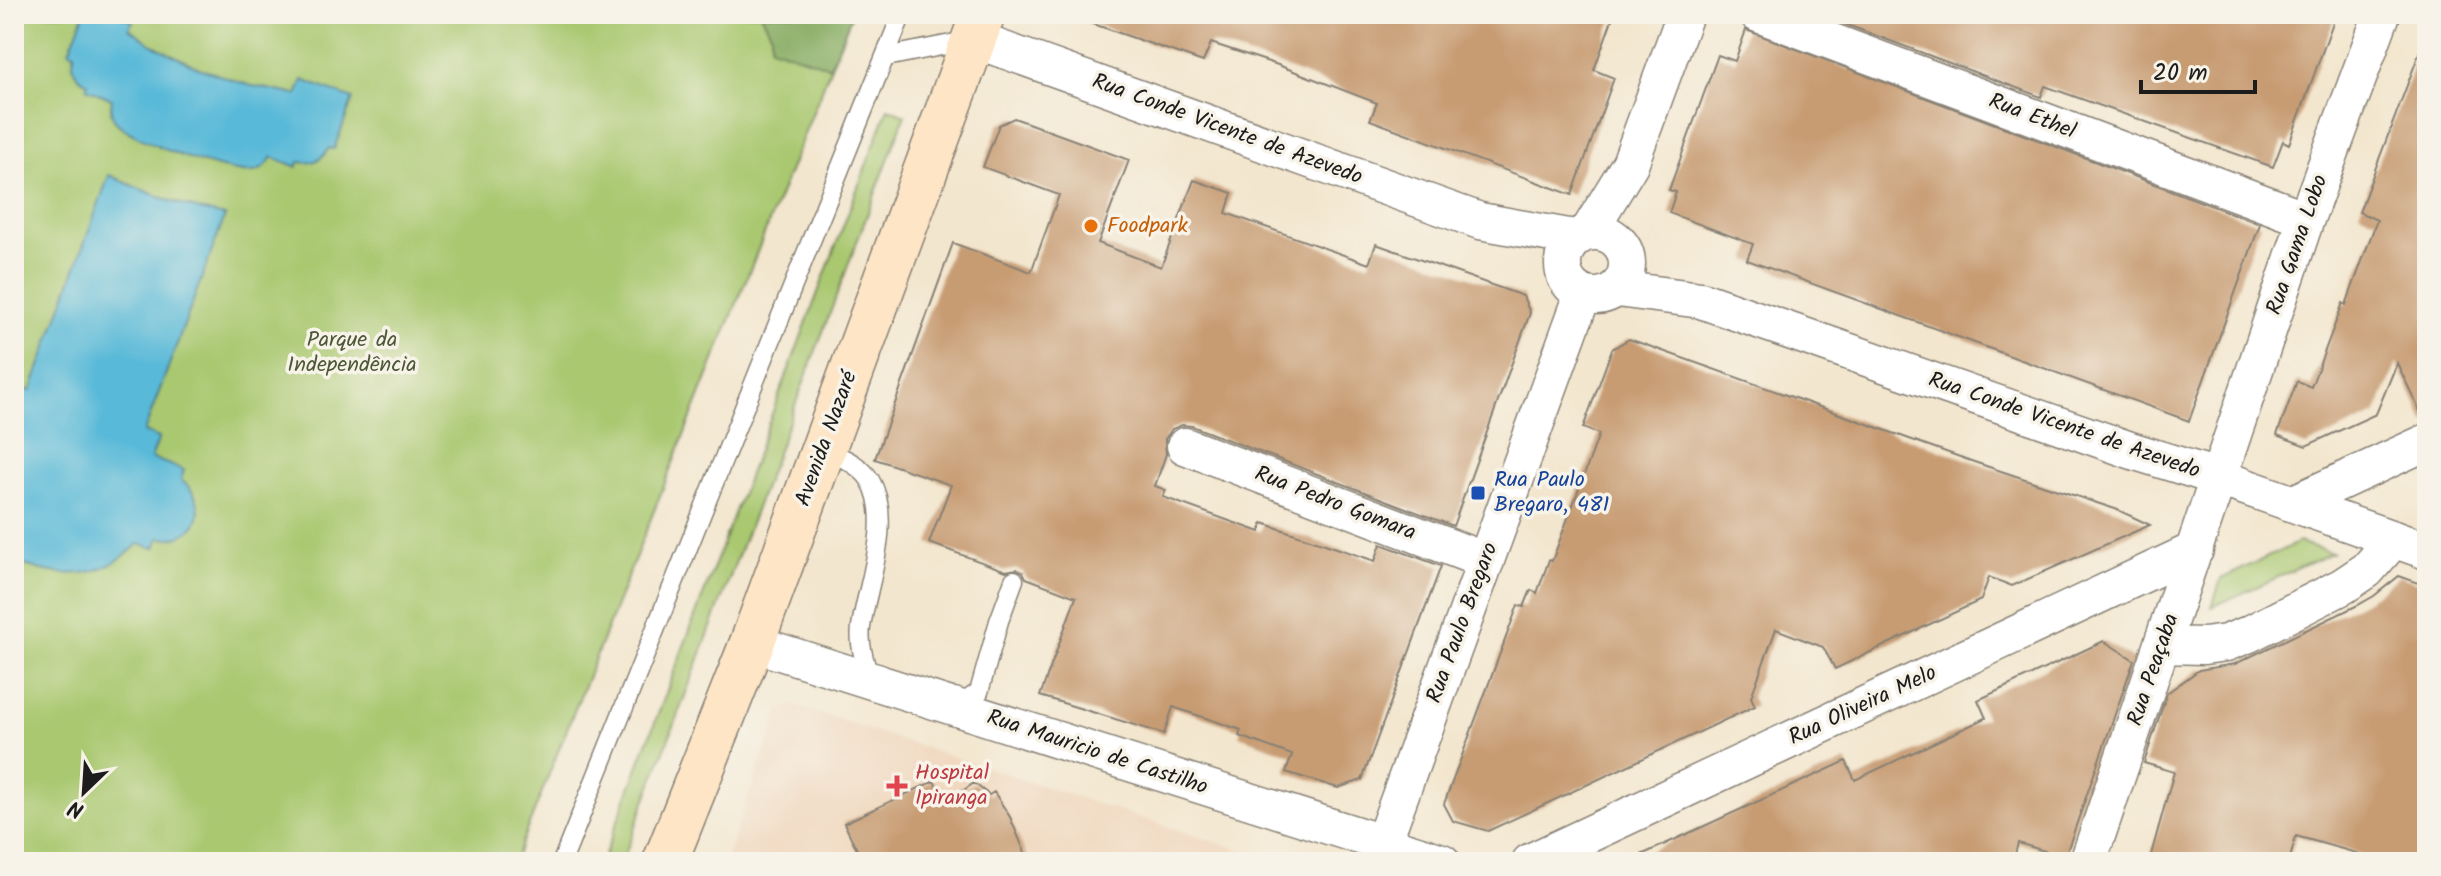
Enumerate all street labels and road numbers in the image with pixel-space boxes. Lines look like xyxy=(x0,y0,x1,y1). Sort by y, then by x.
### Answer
street label: Rua Conde Vicente de Azevedo xyxy=(1087,65,1367,195)
street label: Rua Ethel xyxy=(1983,84,2081,150)
street label: Rua Gama Lobo xyxy=(2258,170,2338,320)
street label: Rua Conde Vicente de Azevedo xyxy=(1923,363,2205,489)
street label: Avenida Nazaré xyxy=(786,365,868,512)
street label: Rua Pedro Gomara xyxy=(1249,457,1421,551)
street label: Rua Paulo Bregaro xyxy=(1418,538,1508,708)
street label: Rua Peaçaba xyxy=(2118,609,2190,731)
street label: Rua Oliveira Melo xyxy=(1783,656,1943,756)
street label: Rua Mauricio de Castilho xyxy=(982,701,1212,805)

